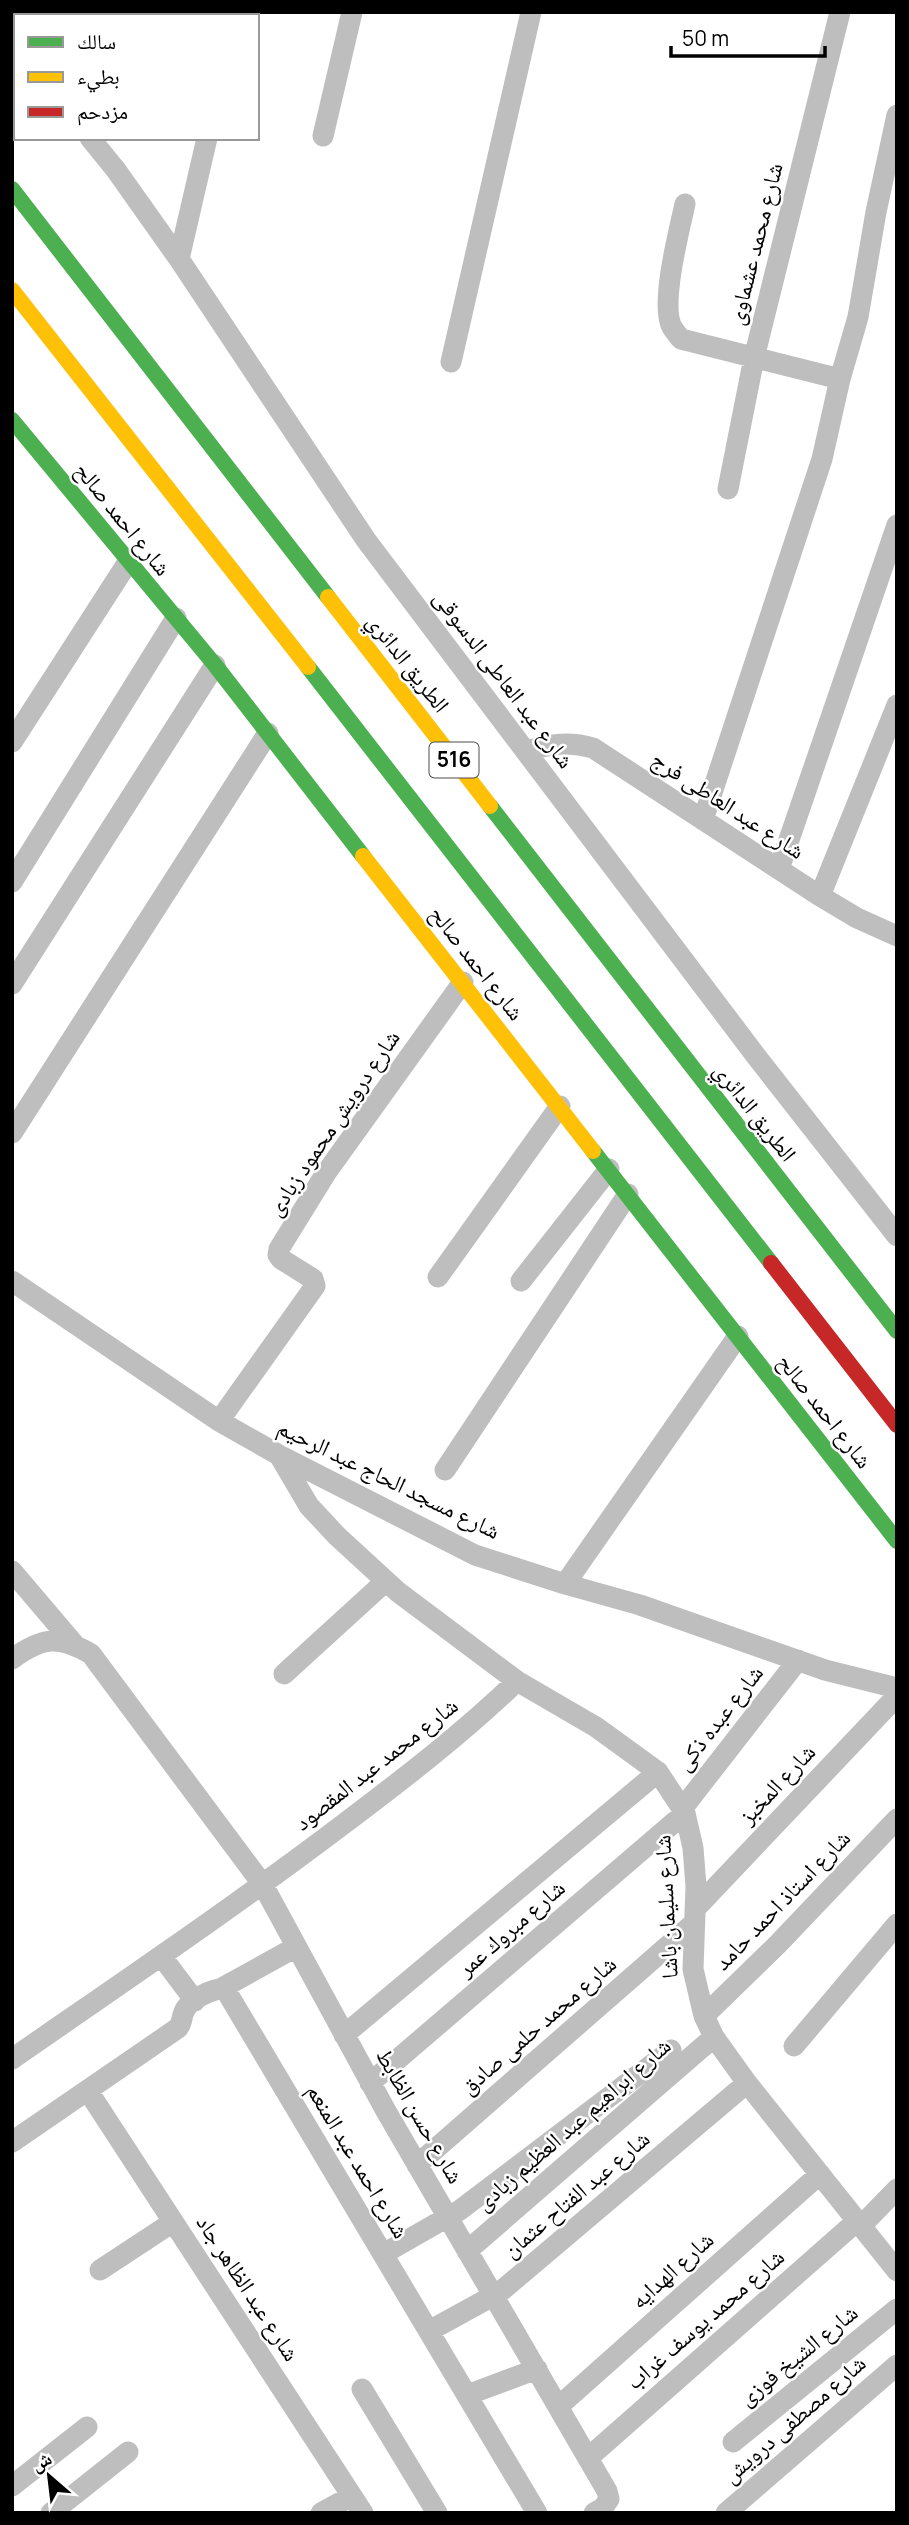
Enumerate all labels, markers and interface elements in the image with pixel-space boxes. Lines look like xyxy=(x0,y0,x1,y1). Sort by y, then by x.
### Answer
legend xyxy=(14,14,259,140)
scale bar xyxy=(671,14,825,58)
text: 50 m xyxy=(682,24,729,52)
text: سالك xyxy=(77,27,116,55)
text: بطيء xyxy=(77,62,120,93)
text: مزدحم xyxy=(77,97,128,126)
street label: شارع محمد عشماوى xyxy=(718,159,790,328)
street label: شارع احمد صالح xyxy=(68,455,179,582)
street label: شارع عبد العاطى الدسوقى xyxy=(427,582,583,774)
street label: الطريق الدائري xyxy=(357,606,458,721)
road number: 516 xyxy=(430,742,478,778)
street label: شارع عبد العاطى فرج xyxy=(646,743,811,866)
street label: شارع احمد صالح xyxy=(423,898,533,1026)
street label: شارع درويش محمود زبادى xyxy=(258,1023,406,1222)
street label: الطريق الدائري xyxy=(704,1055,805,1170)
street label: شارع احمد صالح xyxy=(771,1346,881,1474)
street label: شارع مسجد الحاج عبد الرحيم xyxy=(272,1410,506,1547)
street label: شارع عبده ذكى xyxy=(667,1658,770,1777)
street label: شارع محمد عبد المقصود xyxy=(287,1689,464,1837)
street label: شارع المخبز xyxy=(730,1736,822,1831)
street label: شارع استاذ احمد حامد xyxy=(706,1822,857,1977)
street label: شارع سليمان باشا xyxy=(645,1834,685,1980)
street label: شارع مبروك عمر xyxy=(449,1871,571,1984)
street label: شارع محمد حلمى صادق xyxy=(452,1947,622,2101)
street label: شارع ابراهيم عبد العظيم زبادى xyxy=(468,2029,678,2218)
street label: شارع حسن الظابط xyxy=(369,2042,472,2189)
street label: شارع احمد عبد المنعم xyxy=(299,2077,418,2244)
street label: شارع عبد الفتاح عثمان xyxy=(495,2122,656,2264)
street label: شارع عبد الظاهر جاد xyxy=(190,2208,308,2367)
street label: شارع الهدايه xyxy=(623,2223,720,2315)
street label: شارع محمد يوسف غراب xyxy=(618,2240,790,2396)
street label: شارع الشيخ فوزى xyxy=(731,2296,864,2412)
street label: شارع مصطفى درويش xyxy=(715,2347,872,2490)
north arrow xyxy=(14,2441,84,2511)
text: ش xyxy=(26,2445,56,2477)

